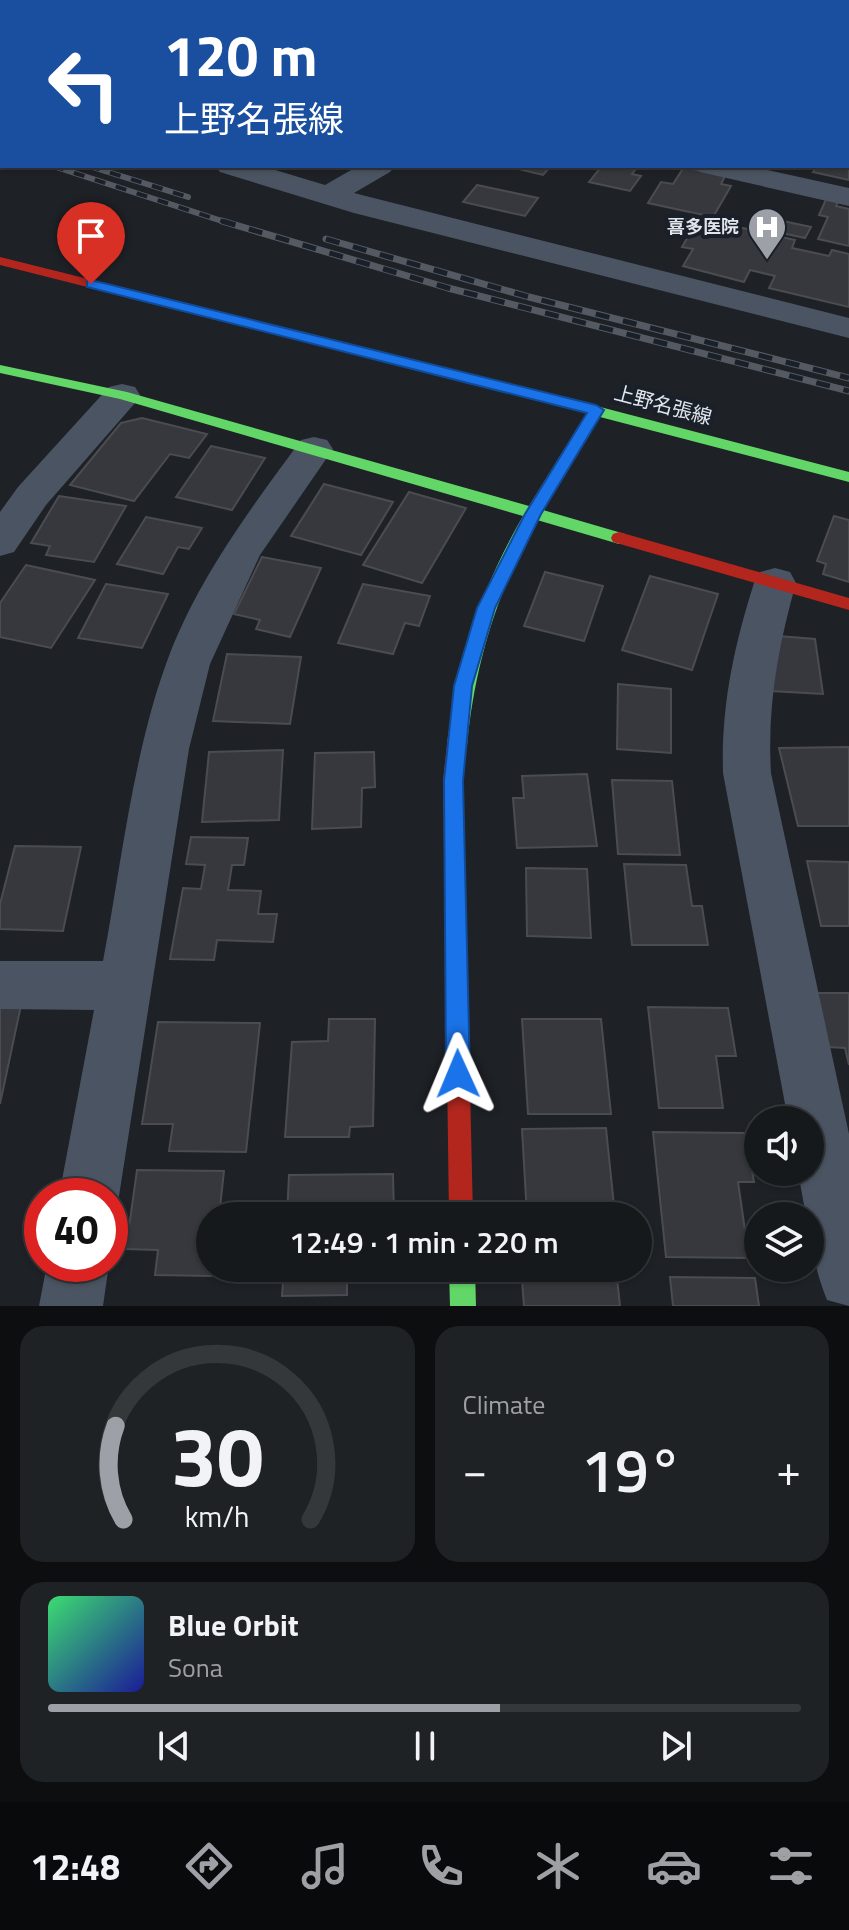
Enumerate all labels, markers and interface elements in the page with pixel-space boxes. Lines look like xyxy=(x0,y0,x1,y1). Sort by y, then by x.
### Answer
text: 120 m xyxy=(164,13,317,98)
icon: left xyxy=(32,32,136,136)
text: 上野名張線 xyxy=(164,91,344,146)
pin xyxy=(57,202,125,284)
hospital icon: 喜多医院 xyxy=(746,206,788,261)
place label: 喜多医院 xyxy=(667,213,739,240)
icon: arrive xyxy=(69,214,113,258)
street label: 上野名張線 xyxy=(611,377,715,432)
position arrow xyxy=(416,1032,500,1116)
map controls xyxy=(744,1106,824,1282)
button: sound xyxy=(744,1106,824,1186)
speed limit sign: 40 xyxy=(24,1178,128,1282)
button: layers xyxy=(744,1202,824,1282)
text: 12:49 · 1 min · 220 m xyxy=(289,1219,559,1265)
text: Climate xyxy=(463,1385,545,1424)
text: 30 xyxy=(171,1392,264,1518)
text: 19° xyxy=(581,1424,682,1515)
text: − xyxy=(463,1436,487,1503)
text: + xyxy=(776,1436,801,1503)
text: km/h xyxy=(185,1495,250,1538)
text: Blue Orbit xyxy=(168,1602,299,1648)
text: Sona xyxy=(168,1648,223,1687)
icon: previous xyxy=(152,1724,196,1768)
icon: pause xyxy=(403,1724,447,1768)
icon: next xyxy=(654,1724,698,1768)
icon: directions xyxy=(181,1838,237,1894)
icon: music xyxy=(297,1838,353,1894)
icon: phone xyxy=(413,1838,469,1894)
icon: climate xyxy=(530,1838,586,1894)
icon: car xyxy=(646,1838,702,1894)
icon: filters xyxy=(763,1838,819,1894)
text: 12:48 xyxy=(30,1839,120,1894)

